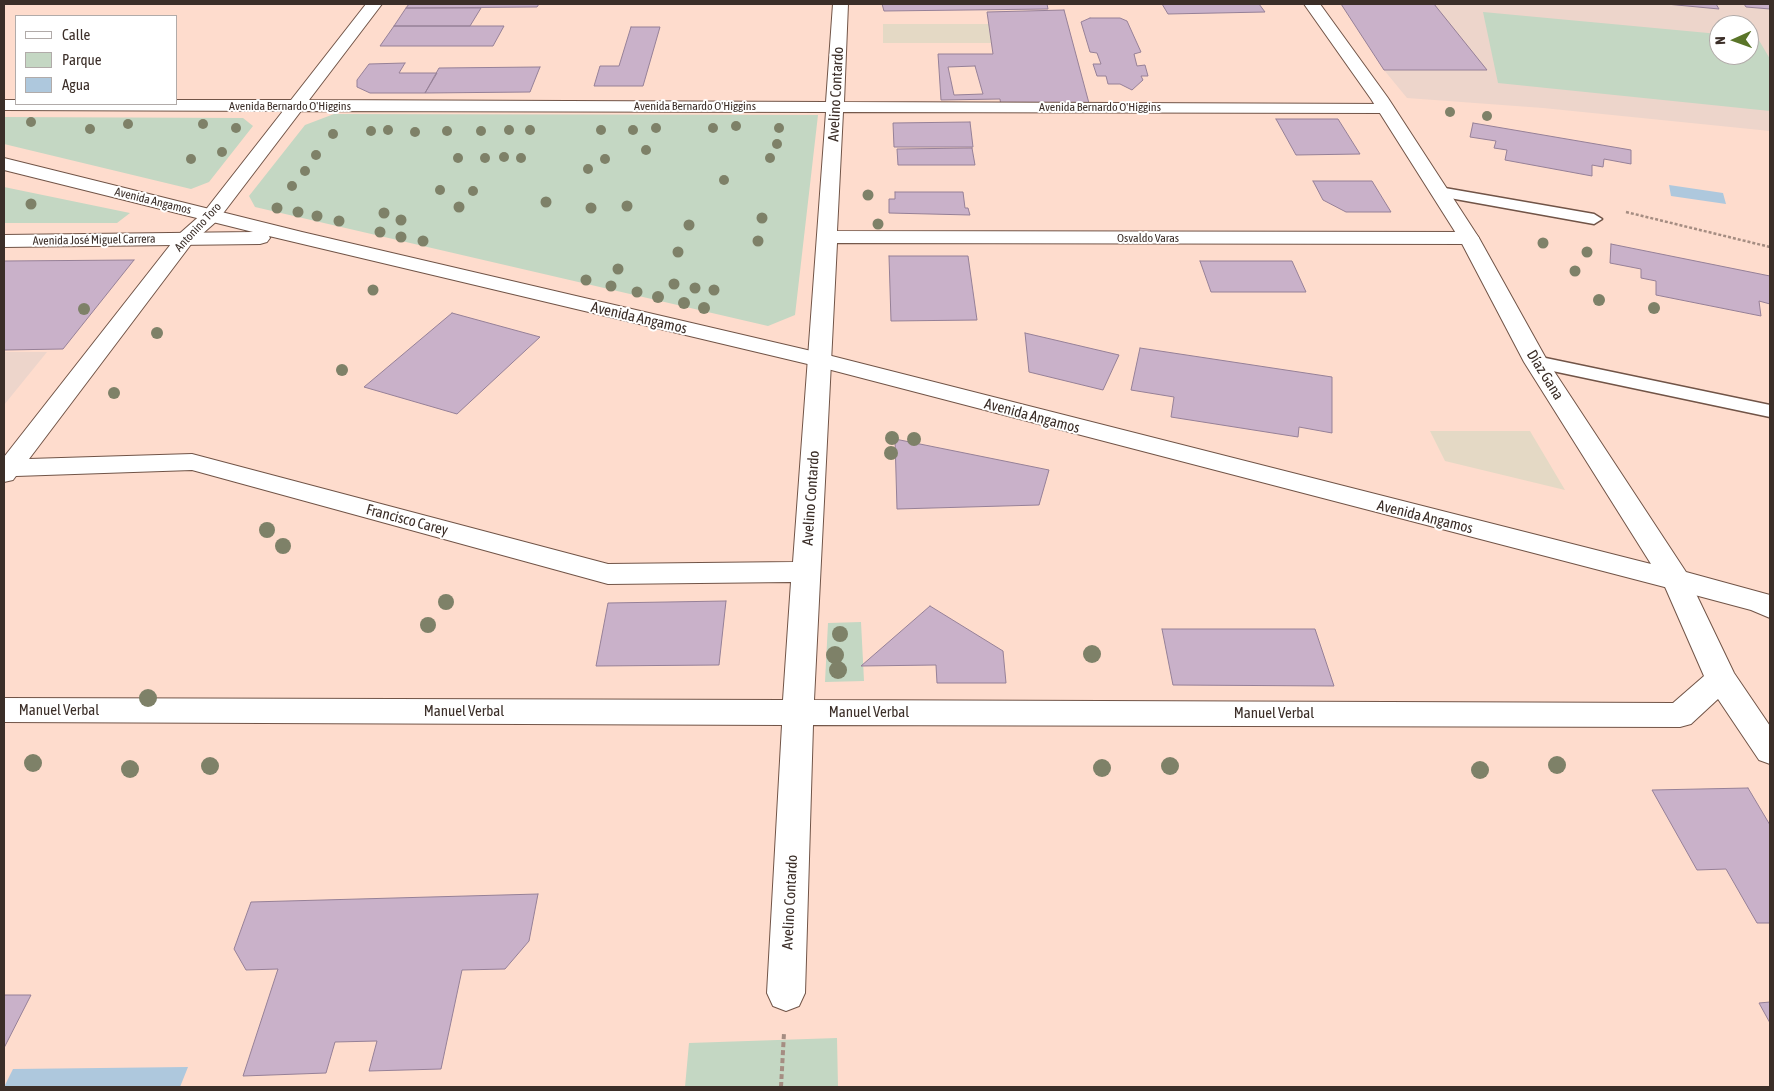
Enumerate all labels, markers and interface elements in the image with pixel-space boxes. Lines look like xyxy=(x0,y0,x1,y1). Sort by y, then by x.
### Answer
legend xyxy=(15,15,178,105)
north arrow xyxy=(1709,15,1759,65)
text: Calle xyxy=(62,26,90,43)
text: N xyxy=(1712,36,1728,45)
street label: Avelino Contardo xyxy=(825,46,847,142)
text: Parque xyxy=(62,51,102,68)
text: Agua xyxy=(62,76,90,93)
street label: Avenida Bernardo O'Higgins xyxy=(229,99,351,113)
street label: Avenida Bernardo O'Higgins xyxy=(634,99,756,113)
street label: Avenida Bernardo O'Higgins xyxy=(1039,100,1161,114)
street label: Avenida Angamos xyxy=(113,185,193,217)
street label: Antonino Toro xyxy=(172,200,224,254)
street label: Osvaldo Varas xyxy=(1117,231,1179,245)
street label: Avenida José Miguel Carrera xyxy=(32,232,156,248)
street label: Avenida Angamos xyxy=(589,298,689,338)
street label: Díaz Gana xyxy=(1523,347,1567,403)
street label: Avenida Angamos xyxy=(982,395,1082,437)
street label: Avelino Contardo xyxy=(799,450,823,546)
street label: Avenida Angamos xyxy=(1375,496,1475,538)
street label: Francisco Carey xyxy=(364,500,450,540)
street label: Manuel Verbal xyxy=(19,701,99,719)
street label: Manuel Verbal xyxy=(424,702,504,720)
street label: Manuel Verbal xyxy=(829,703,909,721)
street label: Manuel Verbal xyxy=(1234,704,1314,722)
street label: Avelino Contardo xyxy=(779,854,801,950)

